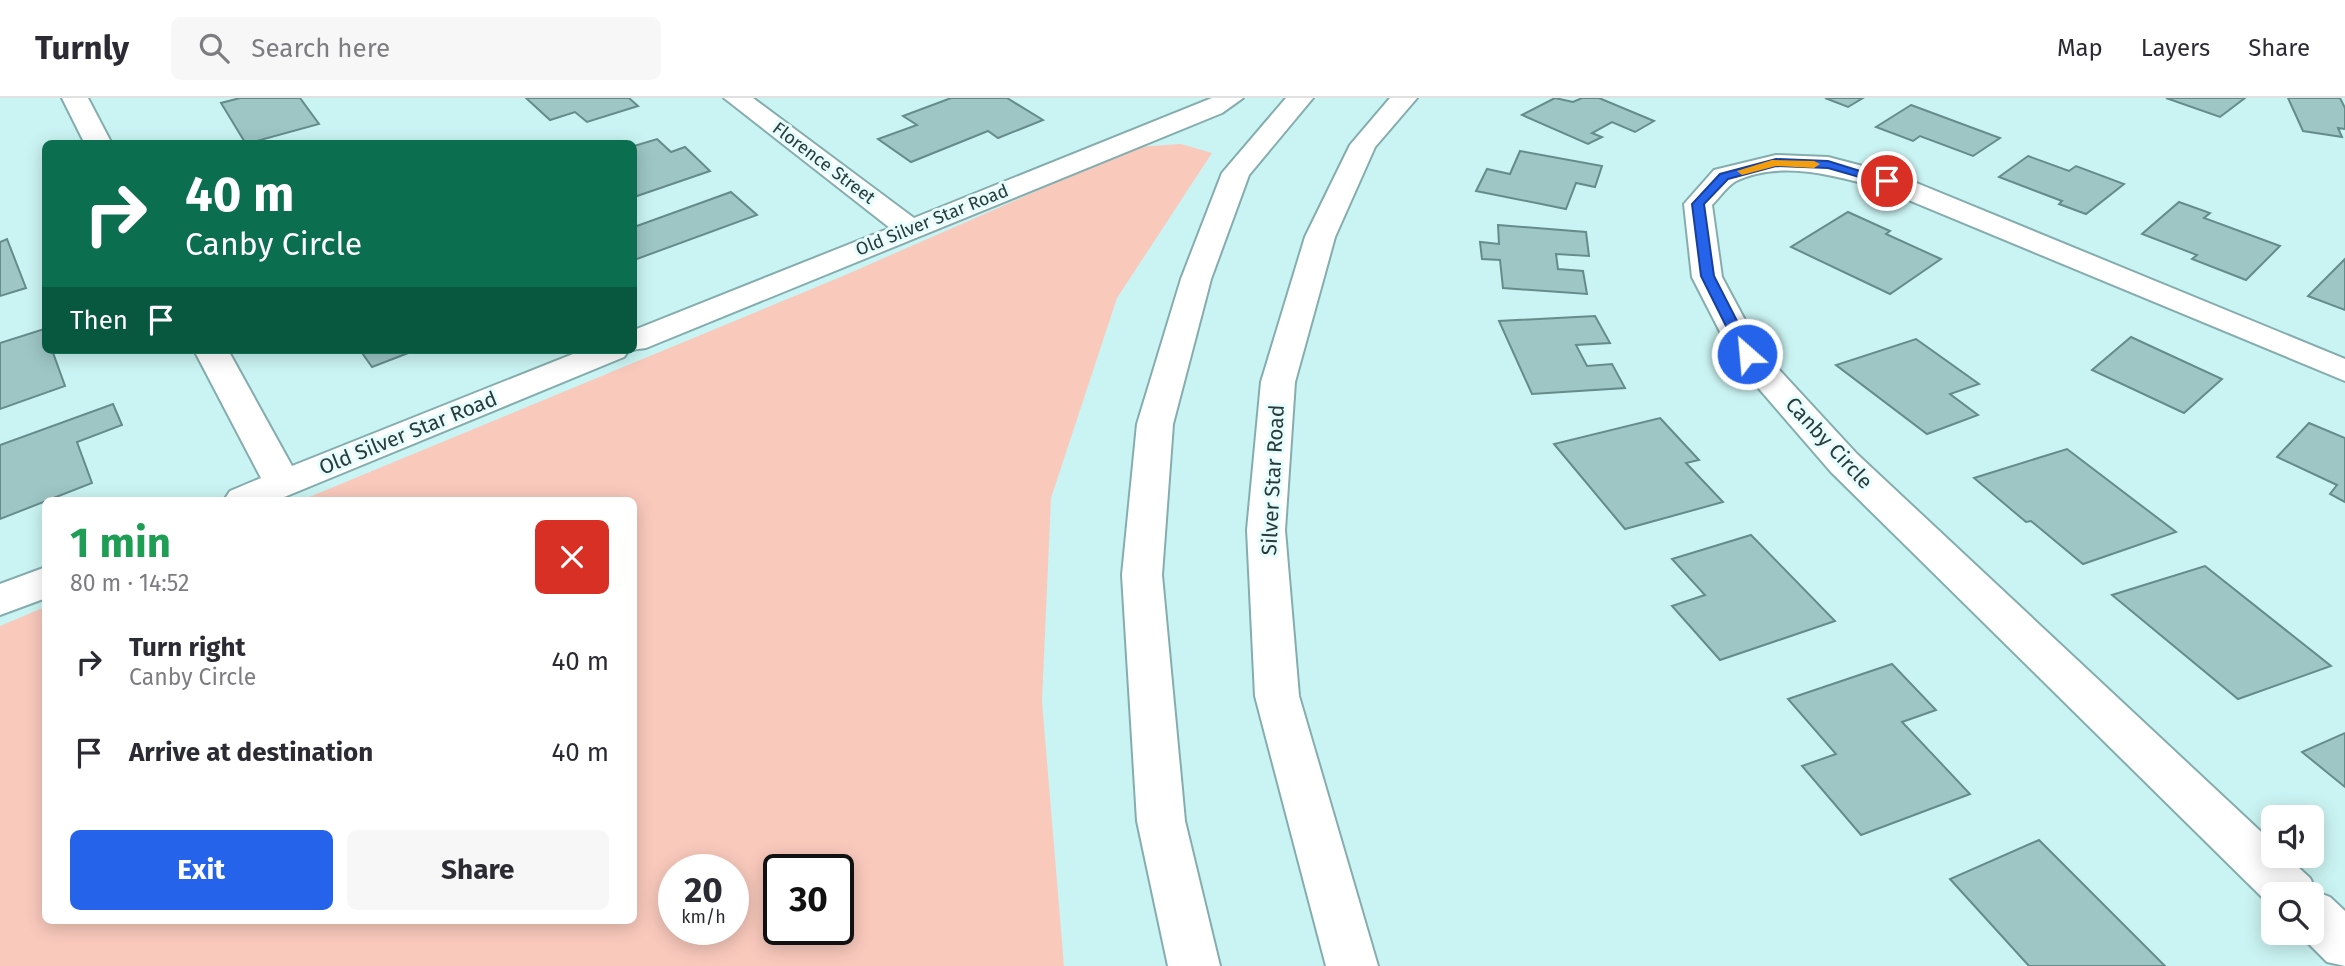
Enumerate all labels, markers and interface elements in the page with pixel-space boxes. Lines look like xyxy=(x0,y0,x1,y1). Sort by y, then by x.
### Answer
search box xyxy=(171,17,661,80)
text: Turnly xyxy=(35,28,129,68)
icon: search xyxy=(195,29,233,67)
text: Search here xyxy=(251,33,390,64)
text: Map xyxy=(2057,34,2103,62)
text: Layers xyxy=(2141,34,2210,62)
text: Share xyxy=(2248,34,2310,62)
street label: Florence Street xyxy=(768,117,880,209)
pin xyxy=(1857,151,1917,211)
icon: arrive xyxy=(1868,162,1906,200)
text: 40 m xyxy=(185,165,294,224)
icon: right xyxy=(70,168,161,259)
street label: Old Silver Star Road xyxy=(852,179,1012,261)
text: Canby Circle xyxy=(185,225,362,263)
icon: arrive xyxy=(142,301,180,339)
text: Then xyxy=(70,305,128,336)
position arrow xyxy=(1710,317,1784,391)
street label: Old Silver Star Road xyxy=(315,385,501,481)
street label: Canby Circle xyxy=(1780,392,1878,494)
street label: Silver Star Road xyxy=(1256,404,1290,556)
text: 1 min xyxy=(70,518,171,568)
button: close xyxy=(535,520,609,594)
text: 80 m · 14:52 xyxy=(70,569,189,597)
text: Turn right xyxy=(129,632,246,663)
icon: right xyxy=(70,643,108,681)
text: 40 m xyxy=(551,646,609,677)
text: Canby Circle xyxy=(129,663,256,691)
icon: arrive xyxy=(70,734,108,772)
text: Arrive at destination xyxy=(129,737,373,768)
text: 40 m xyxy=(551,737,609,768)
map controls xyxy=(2261,805,2324,945)
button: sound xyxy=(2261,805,2324,868)
button: Exit xyxy=(70,830,333,910)
button: Share xyxy=(347,830,609,910)
speed limit sign: 30 xyxy=(763,854,854,945)
text: 20 xyxy=(684,869,723,911)
button: search xyxy=(2261,882,2324,945)
text: km/h xyxy=(681,906,726,928)

